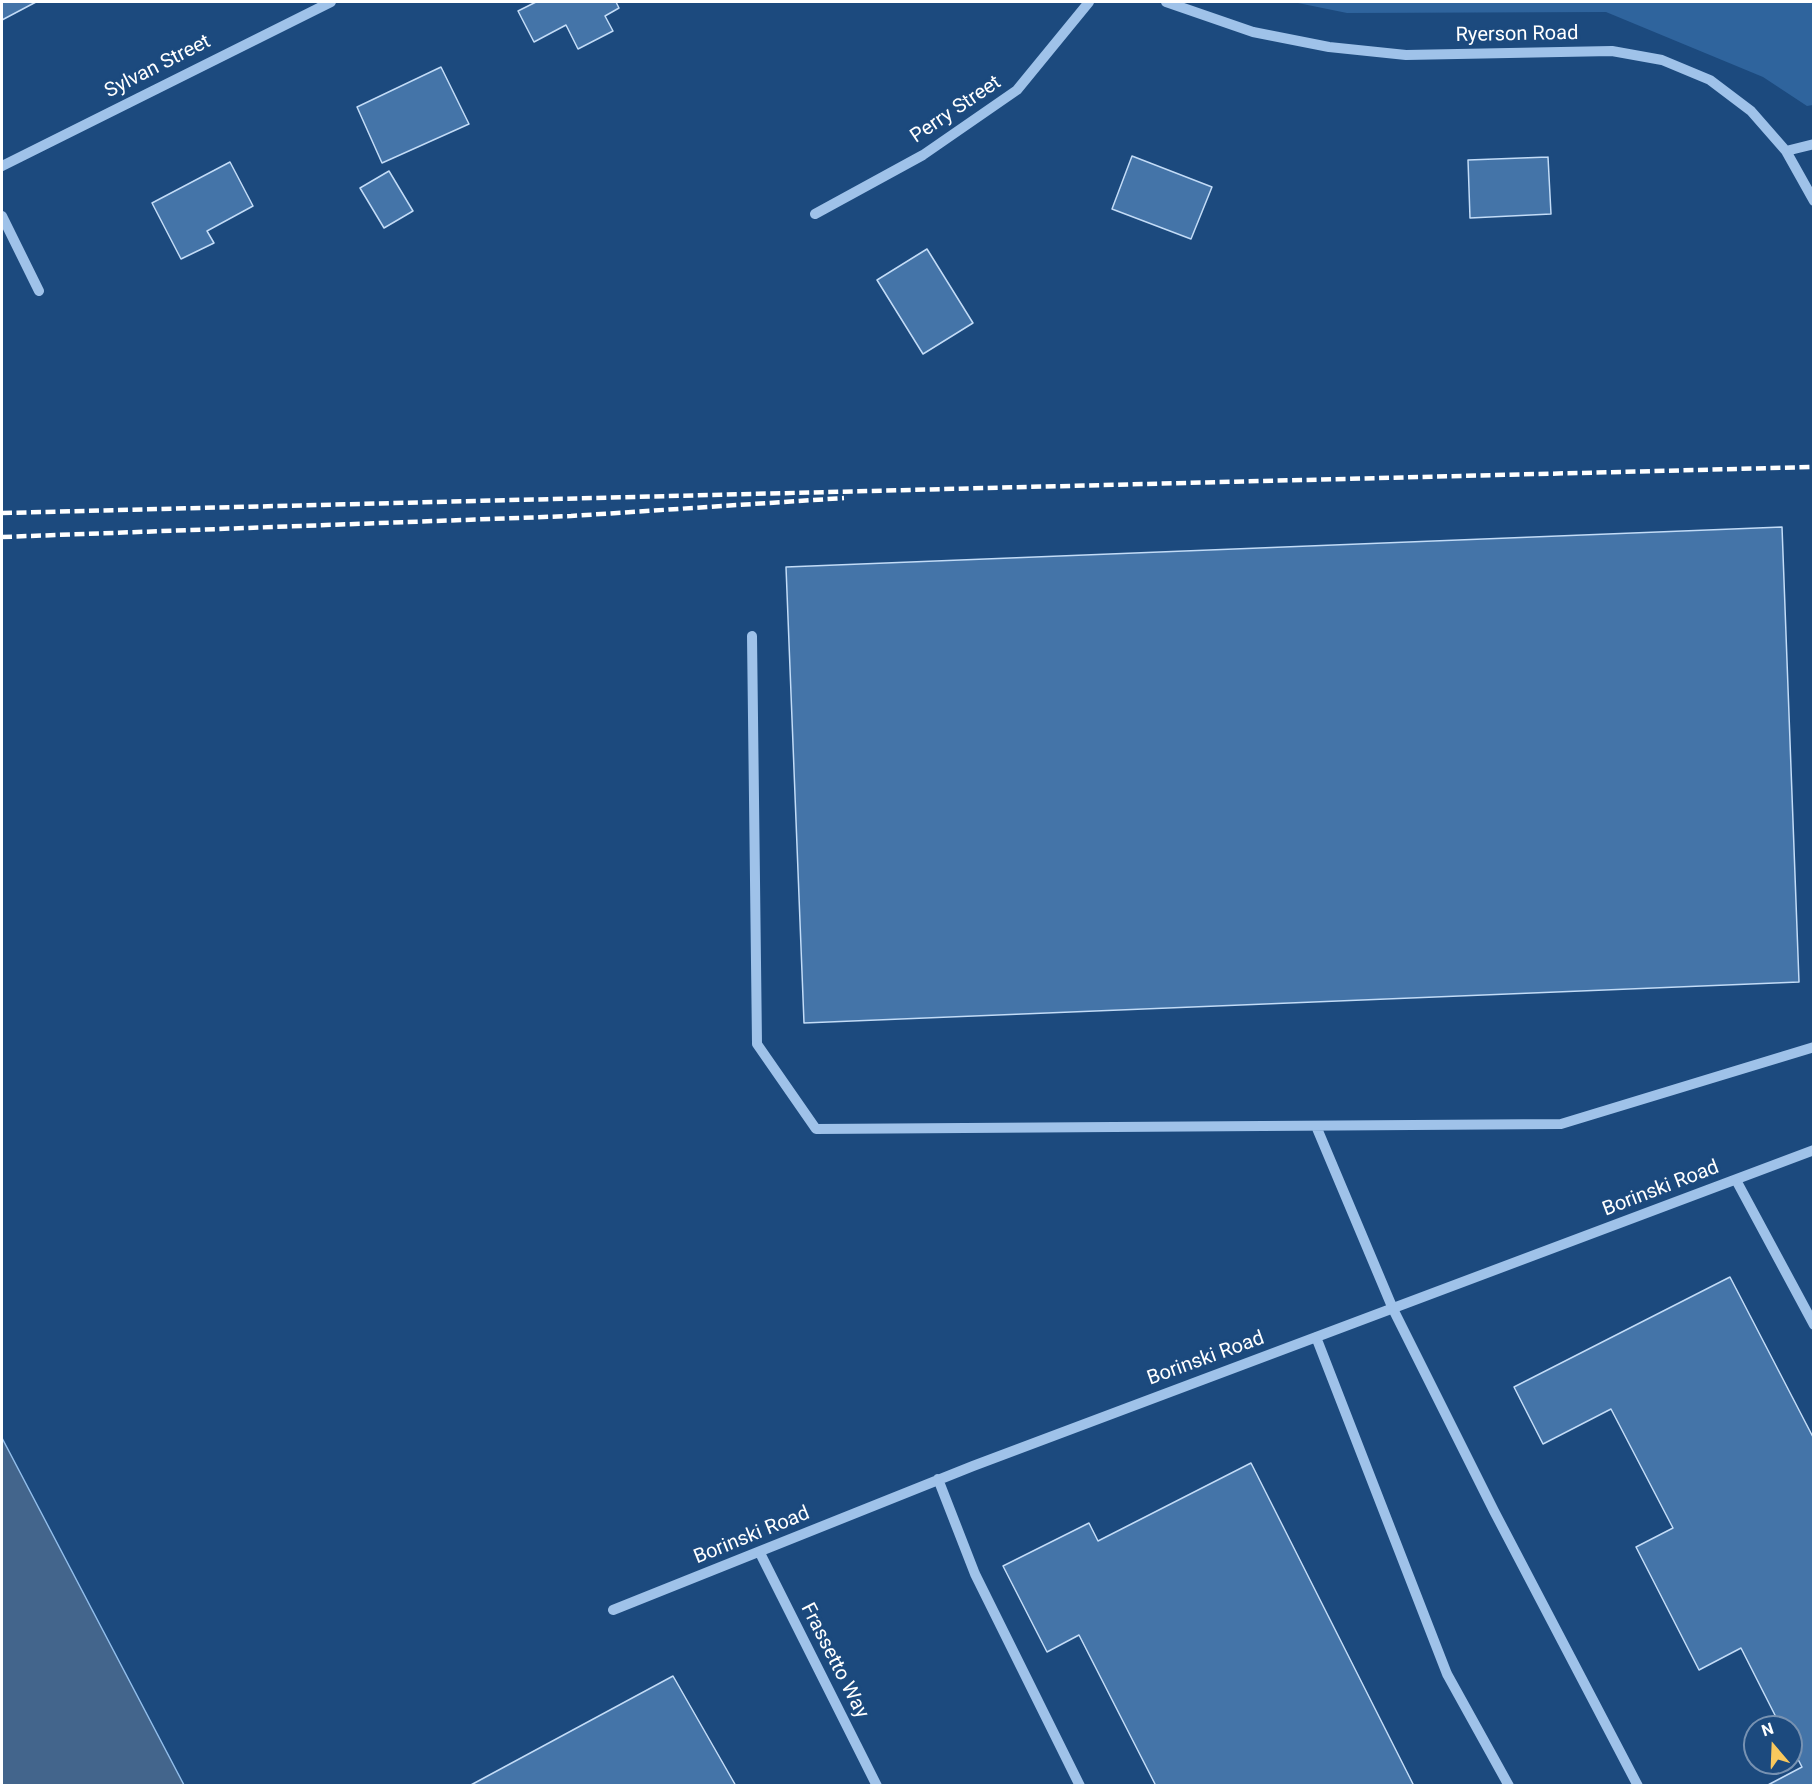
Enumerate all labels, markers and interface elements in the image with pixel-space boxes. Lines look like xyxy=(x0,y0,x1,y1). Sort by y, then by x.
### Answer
street label: Ryerson Road xyxy=(1455,22,1579,48)
street label: Sylvan Street xyxy=(101,30,215,104)
street label: Perry Street xyxy=(906,71,1006,149)
street label: Borinski Road xyxy=(1599,1156,1723,1222)
street label: Borinski Road xyxy=(1144,1327,1268,1391)
street label: Borinski Road xyxy=(691,1502,813,1570)
street label: Frassetto Way xyxy=(795,1599,873,1723)
north arrow xyxy=(1743,1715,1803,1775)
text: N xyxy=(1759,1719,1776,1740)

